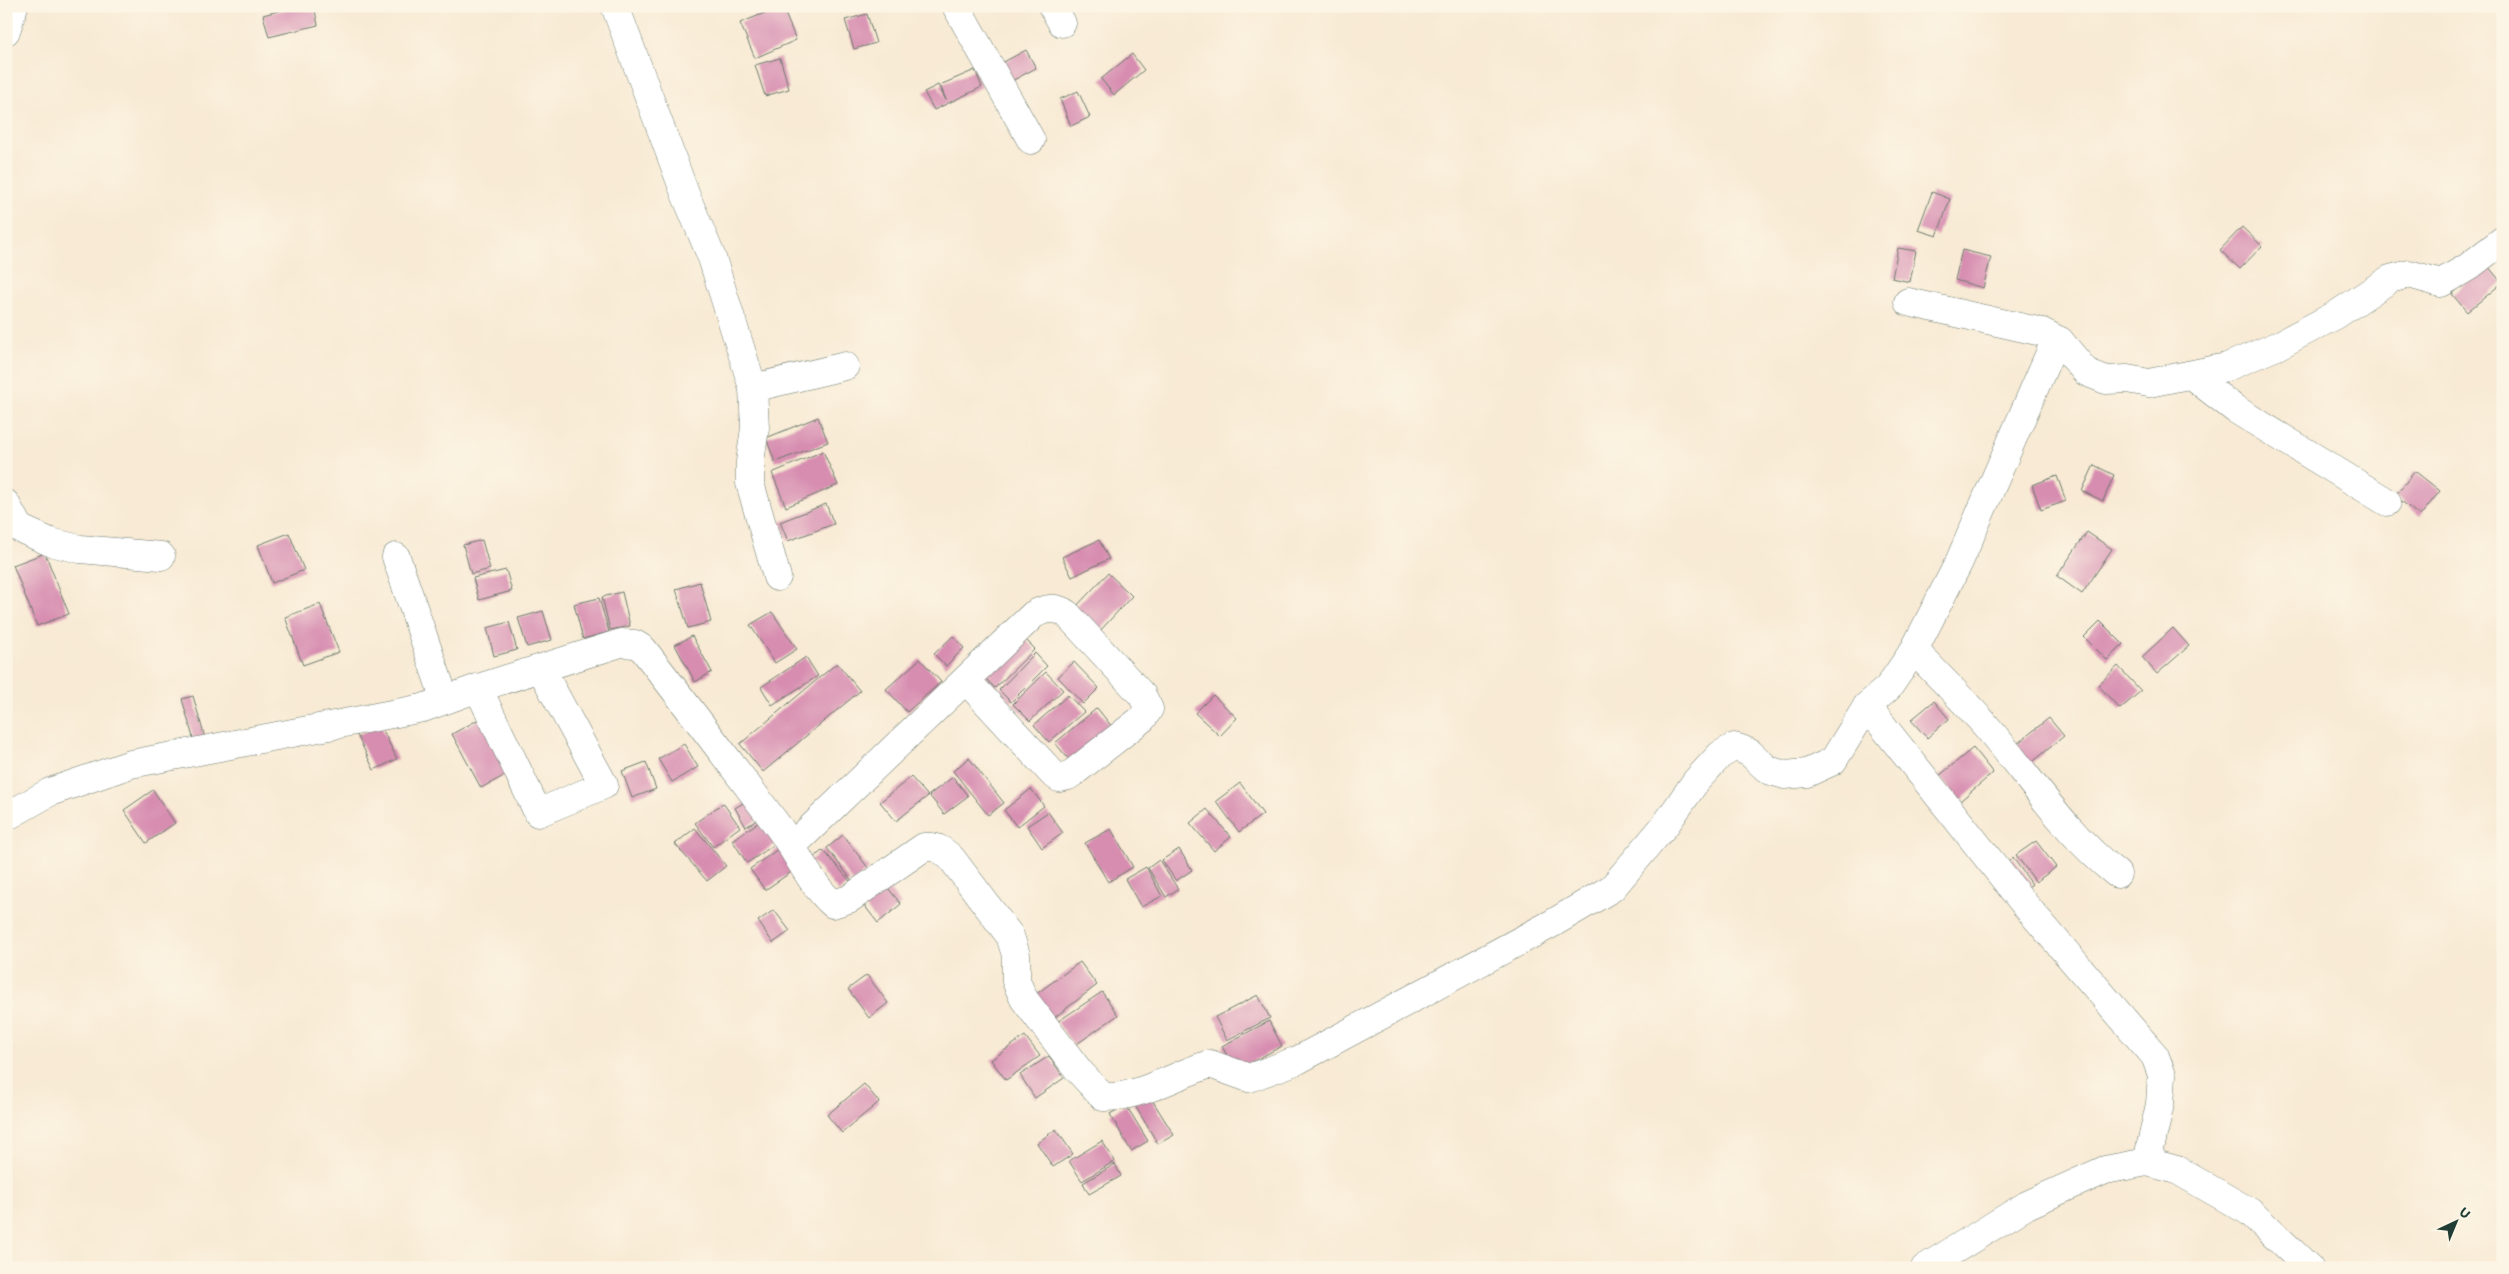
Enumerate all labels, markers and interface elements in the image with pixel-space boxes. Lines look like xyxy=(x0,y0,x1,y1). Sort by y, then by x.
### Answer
north arrow xyxy=(2432,1196,2482,1246)
text: U xyxy=(2455,1204,2474,1222)

